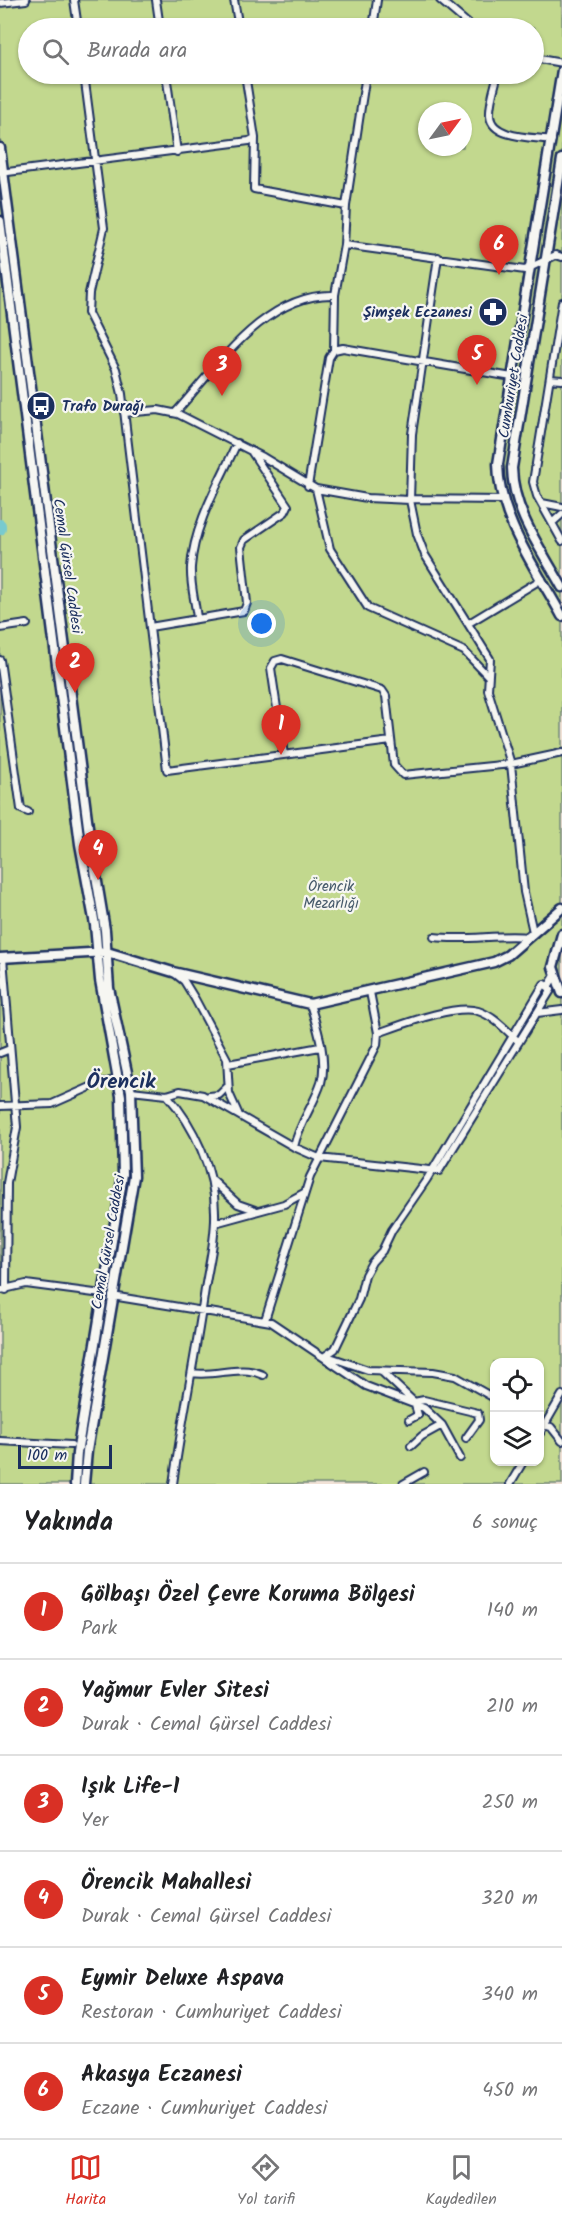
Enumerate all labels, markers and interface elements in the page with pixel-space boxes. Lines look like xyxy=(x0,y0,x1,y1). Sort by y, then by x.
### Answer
search box xyxy=(18,18,544,84)
text: Burada ara xyxy=(87,34,187,69)
icon: search xyxy=(39,35,72,68)
north arrow xyxy=(418,102,472,156)
pin: 6 xyxy=(480,226,518,275)
pharmacy icon: Şimşek Eczanesi xyxy=(477,296,509,328)
place label: Şimşek Eczanesi xyxy=(363,301,473,325)
street label: Cumhuriyet Caddesi xyxy=(492,311,536,440)
pin: 5 xyxy=(458,336,496,385)
pin: 3 xyxy=(202,346,242,396)
bus stop icon: Trafo Durağı xyxy=(25,390,57,422)
place label: Trafo Durağı xyxy=(62,395,144,419)
street label: Cemal Gürsel Caddesi xyxy=(46,497,89,637)
your location xyxy=(247,609,276,638)
pin: 2 xyxy=(56,644,94,693)
pin: 1 xyxy=(262,706,300,755)
pin: 4 xyxy=(78,830,118,880)
park label: Örencik Mezarlığı xyxy=(303,875,359,916)
district label: Örencik xyxy=(87,1066,156,1099)
street label: Cemal Gürsel Caddesi xyxy=(85,1172,133,1311)
map controls xyxy=(490,1358,544,1466)
button: locate xyxy=(490,1358,544,1412)
button: layers xyxy=(490,1412,544,1466)
scale bar xyxy=(18,1442,112,1470)
text: 100 m xyxy=(27,1443,67,1468)
text: Yakında xyxy=(24,1502,113,1544)
text: 6 sonuç xyxy=(472,1507,538,1539)
text: Gölbaşı Özel Çevre Koruma Bölgesi xyxy=(81,1578,415,1613)
text: 1 xyxy=(40,1595,47,1627)
text: 140 m xyxy=(487,1595,538,1627)
text: Park xyxy=(81,1613,117,1645)
text: Yağmur Evler Sitesi xyxy=(81,1674,269,1709)
text: 2 xyxy=(38,1691,49,1723)
text: 210 m xyxy=(486,1691,538,1723)
text: Durak · Cemal Gürsel Caddesi xyxy=(81,1709,331,1741)
text: Işık Life-1 xyxy=(81,1770,179,1805)
text: 3 xyxy=(38,1787,49,1819)
text: 250 m xyxy=(482,1787,538,1819)
text: Yer xyxy=(81,1805,108,1837)
text: Örencik Mahallesi xyxy=(81,1866,251,1901)
text: 4 xyxy=(38,1883,49,1915)
text: 320 m xyxy=(481,1883,538,1915)
text: Durak · Cemal Gürsel Caddesi xyxy=(81,1901,331,1933)
text: Eymir Deluxe Aspava xyxy=(81,1962,284,1997)
text: 5 xyxy=(38,1979,49,2011)
text: 340 m xyxy=(482,1979,538,2011)
text: Restoran · Cumhuriyet Caddesi xyxy=(81,1997,341,2029)
text: Akasya Eczanesi xyxy=(81,2058,242,2093)
text: 6 xyxy=(38,2075,49,2107)
text: 450 m xyxy=(482,2075,538,2107)
text: Eczane · Cumhuriyet Caddesi xyxy=(81,2093,327,2125)
tab: Harita xyxy=(65,2151,106,2212)
tab: Yol tarifi xyxy=(237,2151,295,2212)
tab: Kaydedilen xyxy=(426,2151,497,2212)

